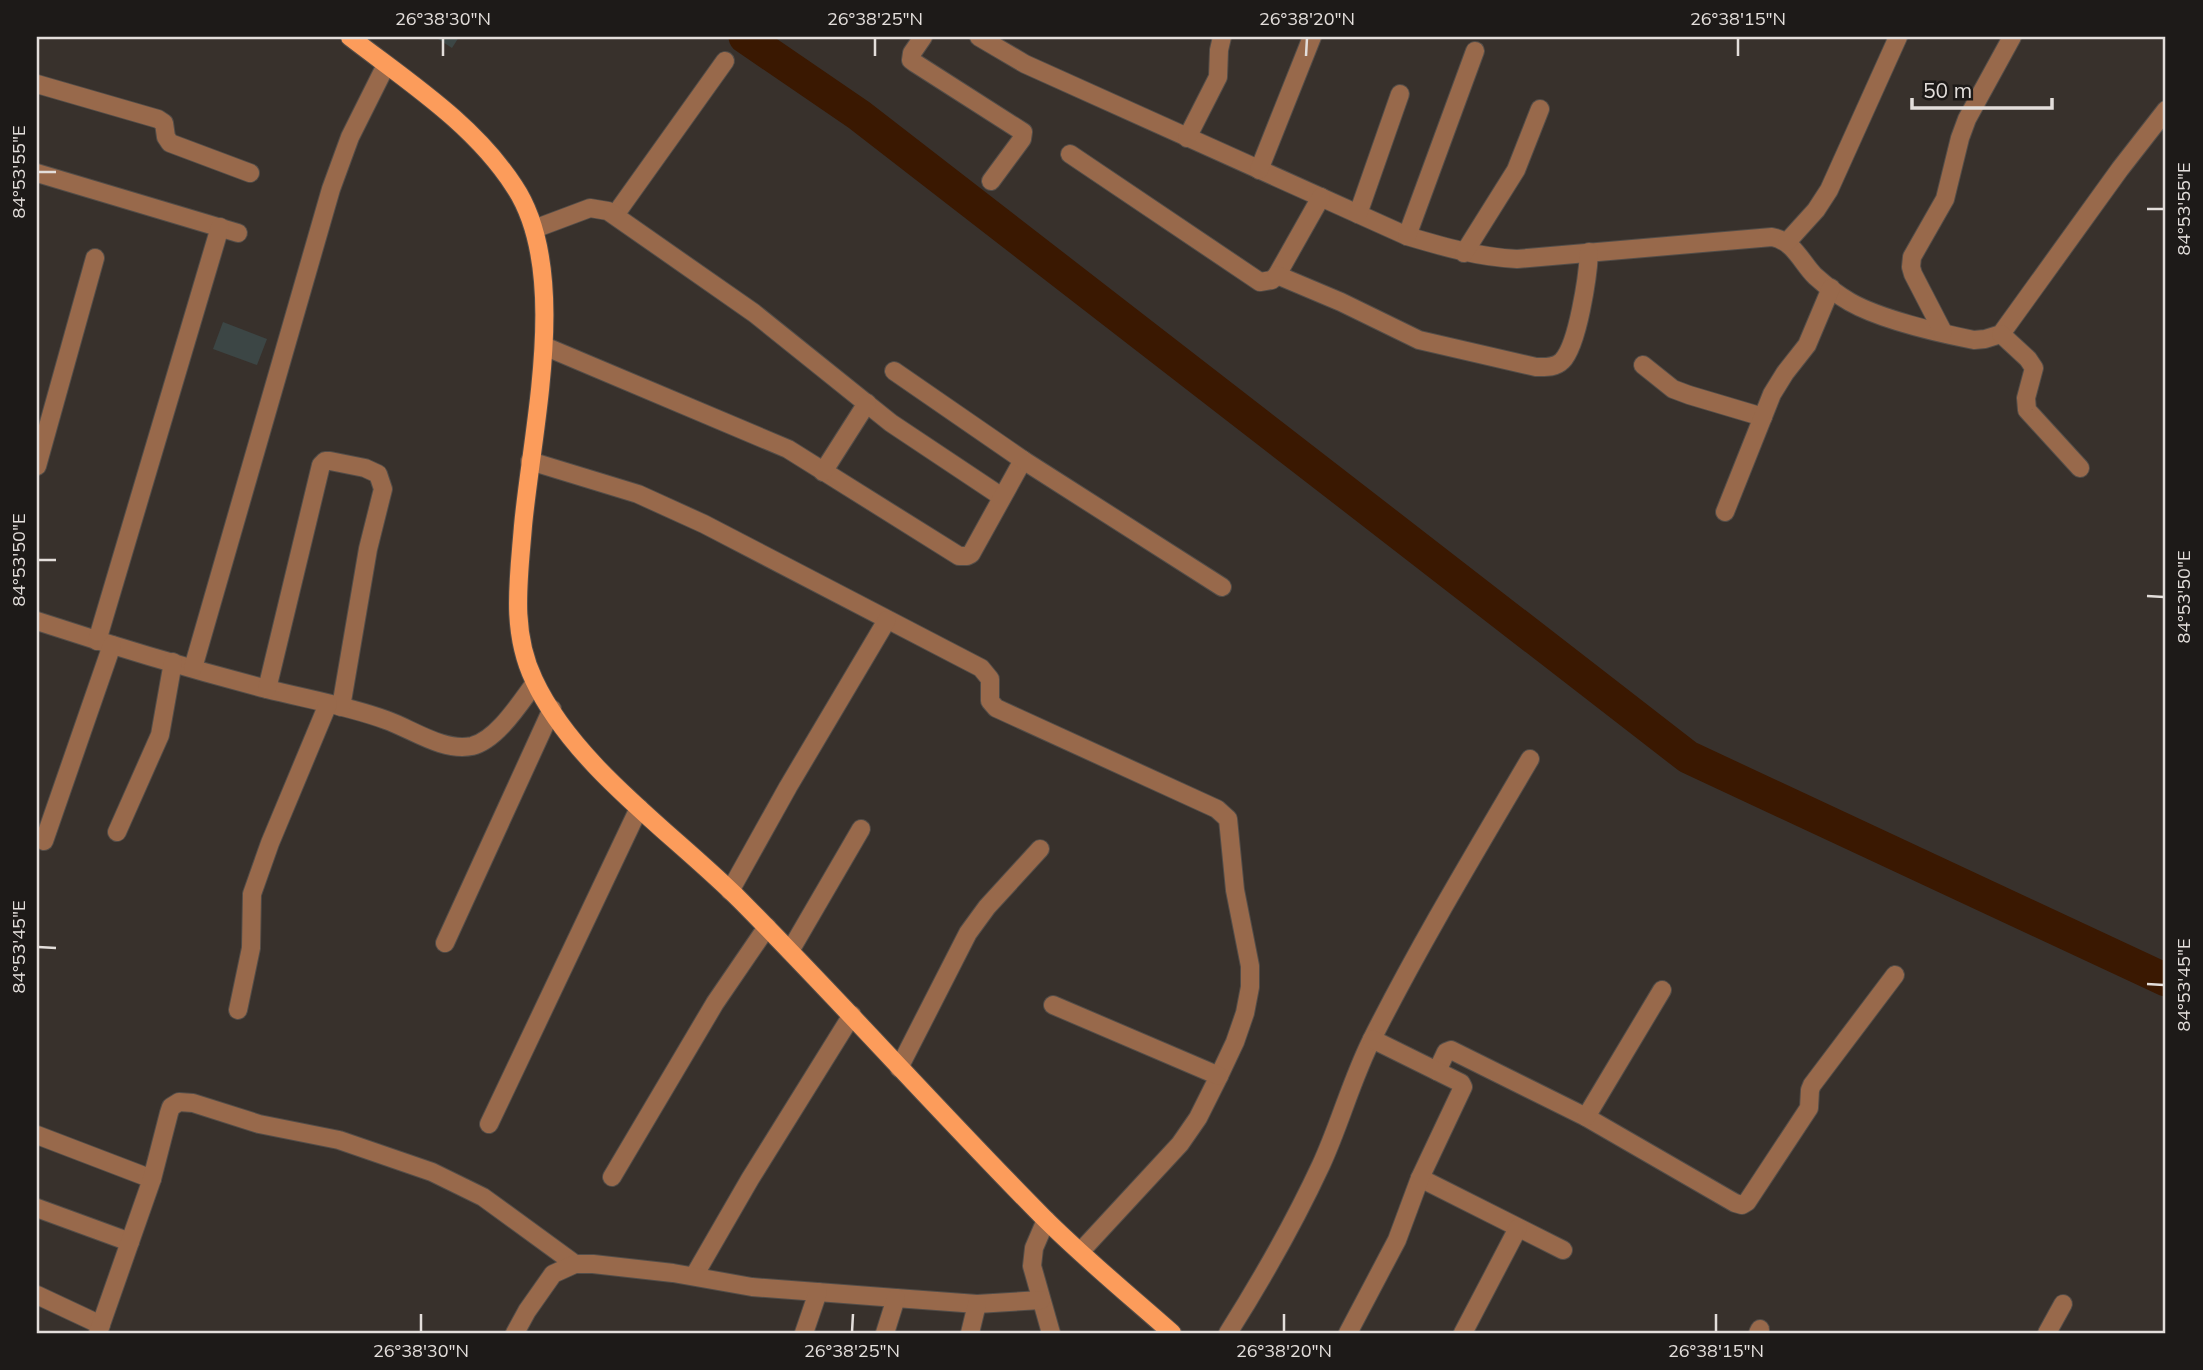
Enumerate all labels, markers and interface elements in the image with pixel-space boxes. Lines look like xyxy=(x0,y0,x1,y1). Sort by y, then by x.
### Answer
text: 26°38'30"N xyxy=(395,7,491,30)
text: 26°38'25"N xyxy=(827,7,923,30)
text: 26°38'20"N xyxy=(1259,7,1355,30)
text: 26°38'15"N xyxy=(1690,7,1786,30)
scale bar xyxy=(1912,66,2052,110)
text: 50 m xyxy=(1923,77,1972,103)
text: 84°53'55"E xyxy=(7,125,30,219)
text: 84°53'55"E xyxy=(2172,162,2195,256)
text: 84°53'50"E xyxy=(7,513,30,607)
text: 84°53'50"E xyxy=(2172,550,2195,644)
text: 84°53'45"E xyxy=(7,900,30,994)
text: 84°53'45"E xyxy=(2172,938,2195,1032)
text: 26°38'30"N xyxy=(373,1339,469,1362)
text: 26°38'25"N xyxy=(804,1339,900,1362)
text: 26°38'20"N xyxy=(1236,1339,1332,1362)
text: 26°38'15"N xyxy=(1668,1339,1764,1362)

